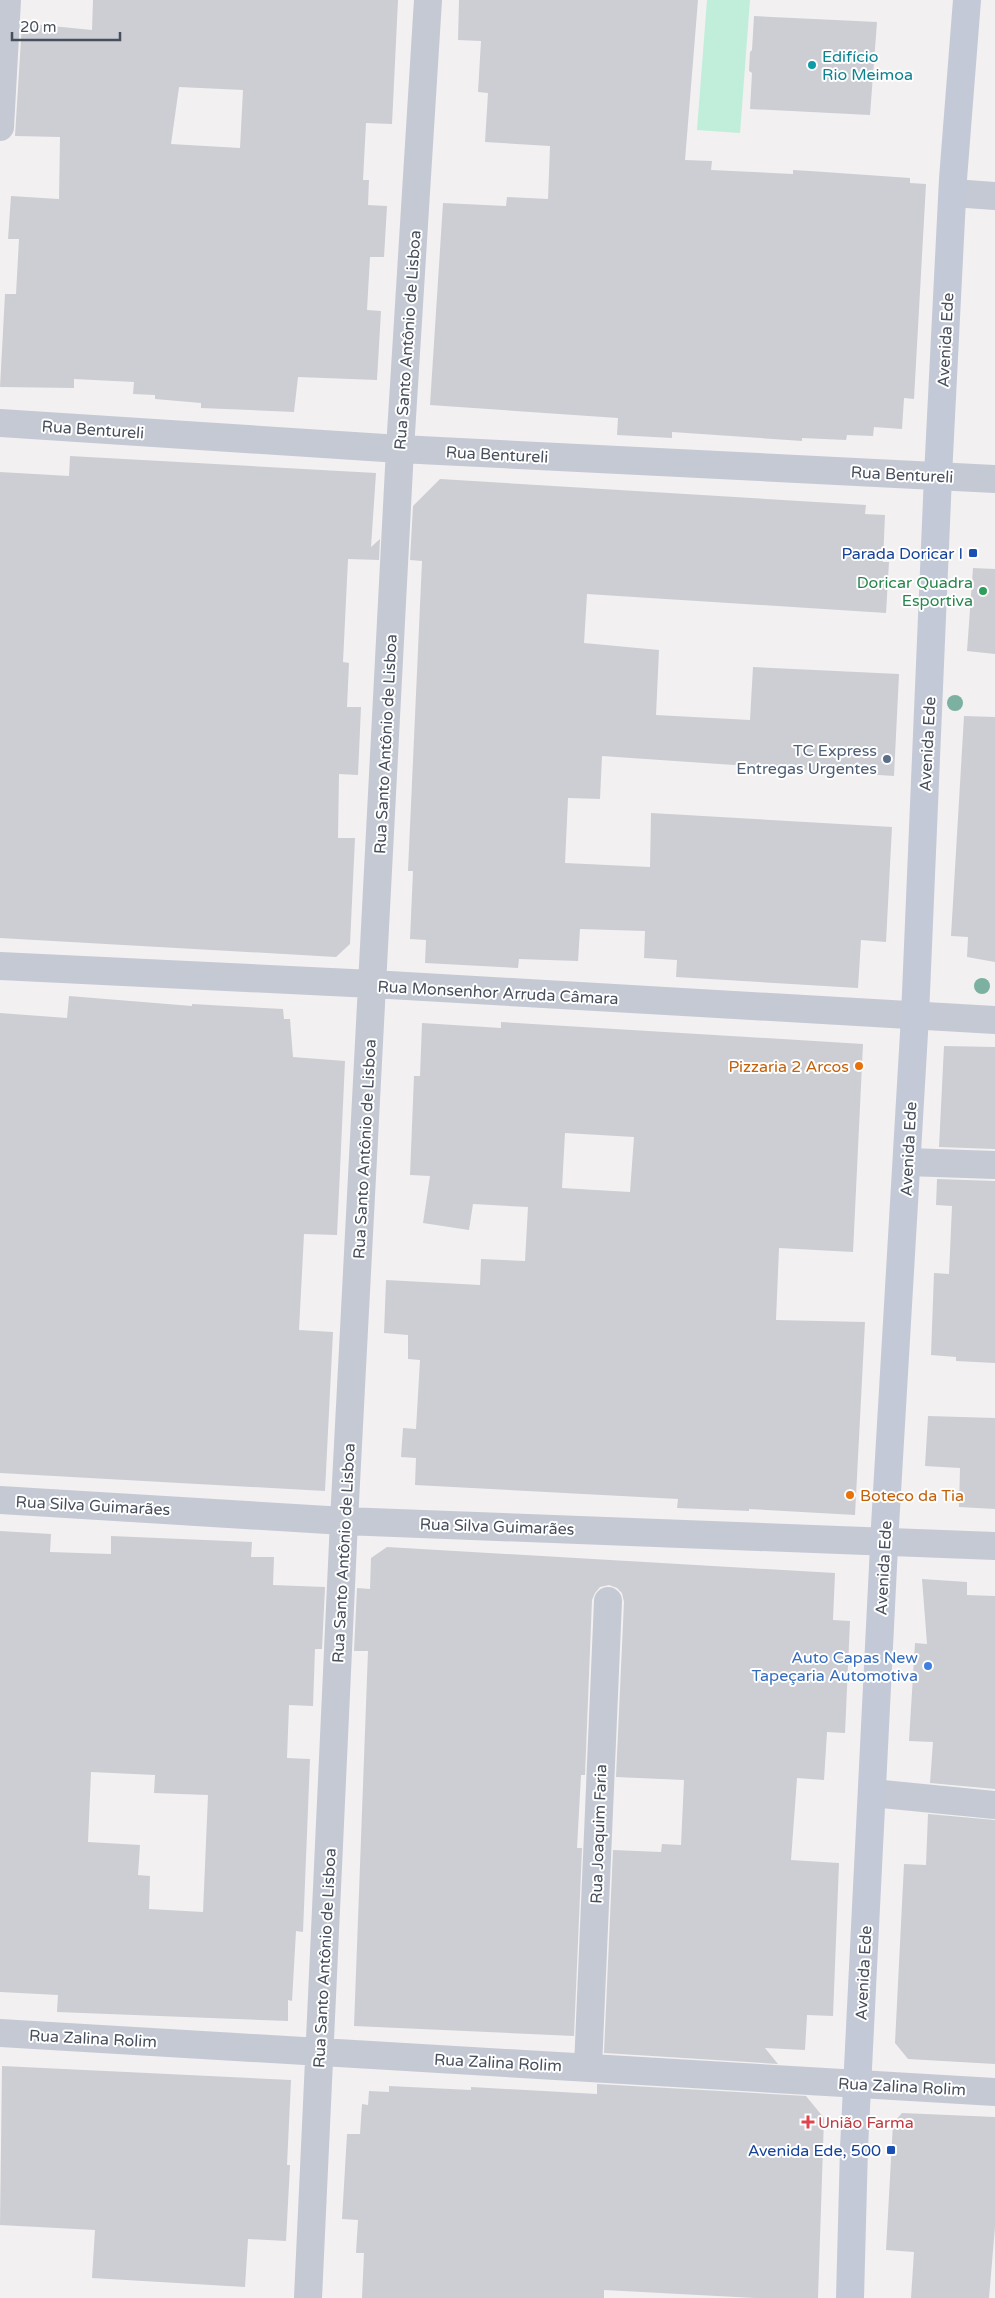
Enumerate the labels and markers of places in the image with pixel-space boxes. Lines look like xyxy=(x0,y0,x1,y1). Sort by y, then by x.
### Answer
place label: Edifício Rio Meimoa xyxy=(822,47,913,85)
marker: Edifício Rio Meimoa xyxy=(806,59,818,71)
place label: Parada Doricar I xyxy=(841,544,963,564)
marker: Parada Doricar I xyxy=(967,547,979,559)
place label: Doricar Quadra Esportiva xyxy=(857,573,973,611)
marker: Doricar Quadra Esportiva xyxy=(977,585,989,597)
place label: TC Express Entregas Urgentes xyxy=(736,741,877,779)
marker: TC Express Entregas Urgentes xyxy=(881,753,893,765)
place label: Pizzaria 2 Arcos xyxy=(728,1057,849,1077)
marker: Pizzaria 2 Arcos xyxy=(853,1060,865,1072)
place label: Boteco da Tia xyxy=(860,1486,964,1506)
marker: Boteco da Tia xyxy=(844,1489,856,1501)
place label: Auto Capas New Tapeçaria Automotiva xyxy=(752,1648,918,1686)
marker: Auto Capas New Tapeçaria Automotiva xyxy=(922,1660,934,1672)
place label: União Farma xyxy=(818,2113,914,2133)
marker: União Farma xyxy=(802,2116,814,2128)
place label: Avenida Ede, 500 xyxy=(748,2141,881,2161)
marker: Avenida Ede, 500 xyxy=(885,2144,897,2156)

